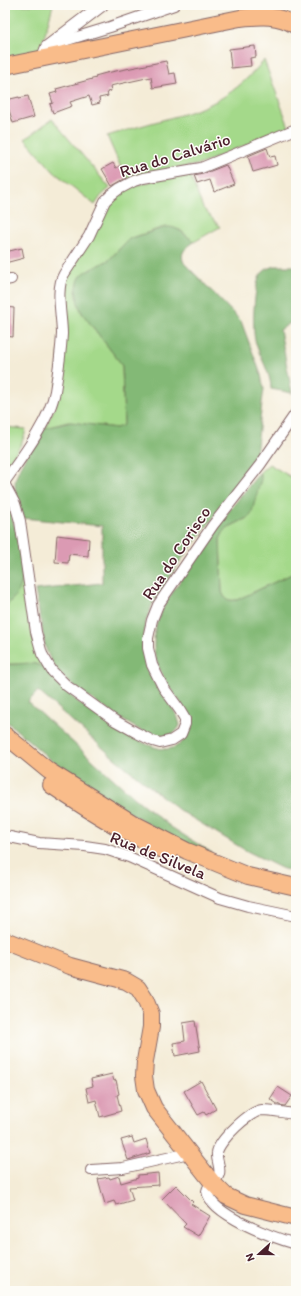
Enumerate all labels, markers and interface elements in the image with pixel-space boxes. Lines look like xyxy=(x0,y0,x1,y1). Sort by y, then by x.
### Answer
street label: Rua do Calvário xyxy=(117,129,233,181)
street label: Rua do Corisco xyxy=(137,502,215,604)
street label: Rua de Silvela xyxy=(107,827,209,883)
north arrow xyxy=(239,1234,279,1274)
text: N xyxy=(243,1252,258,1263)

